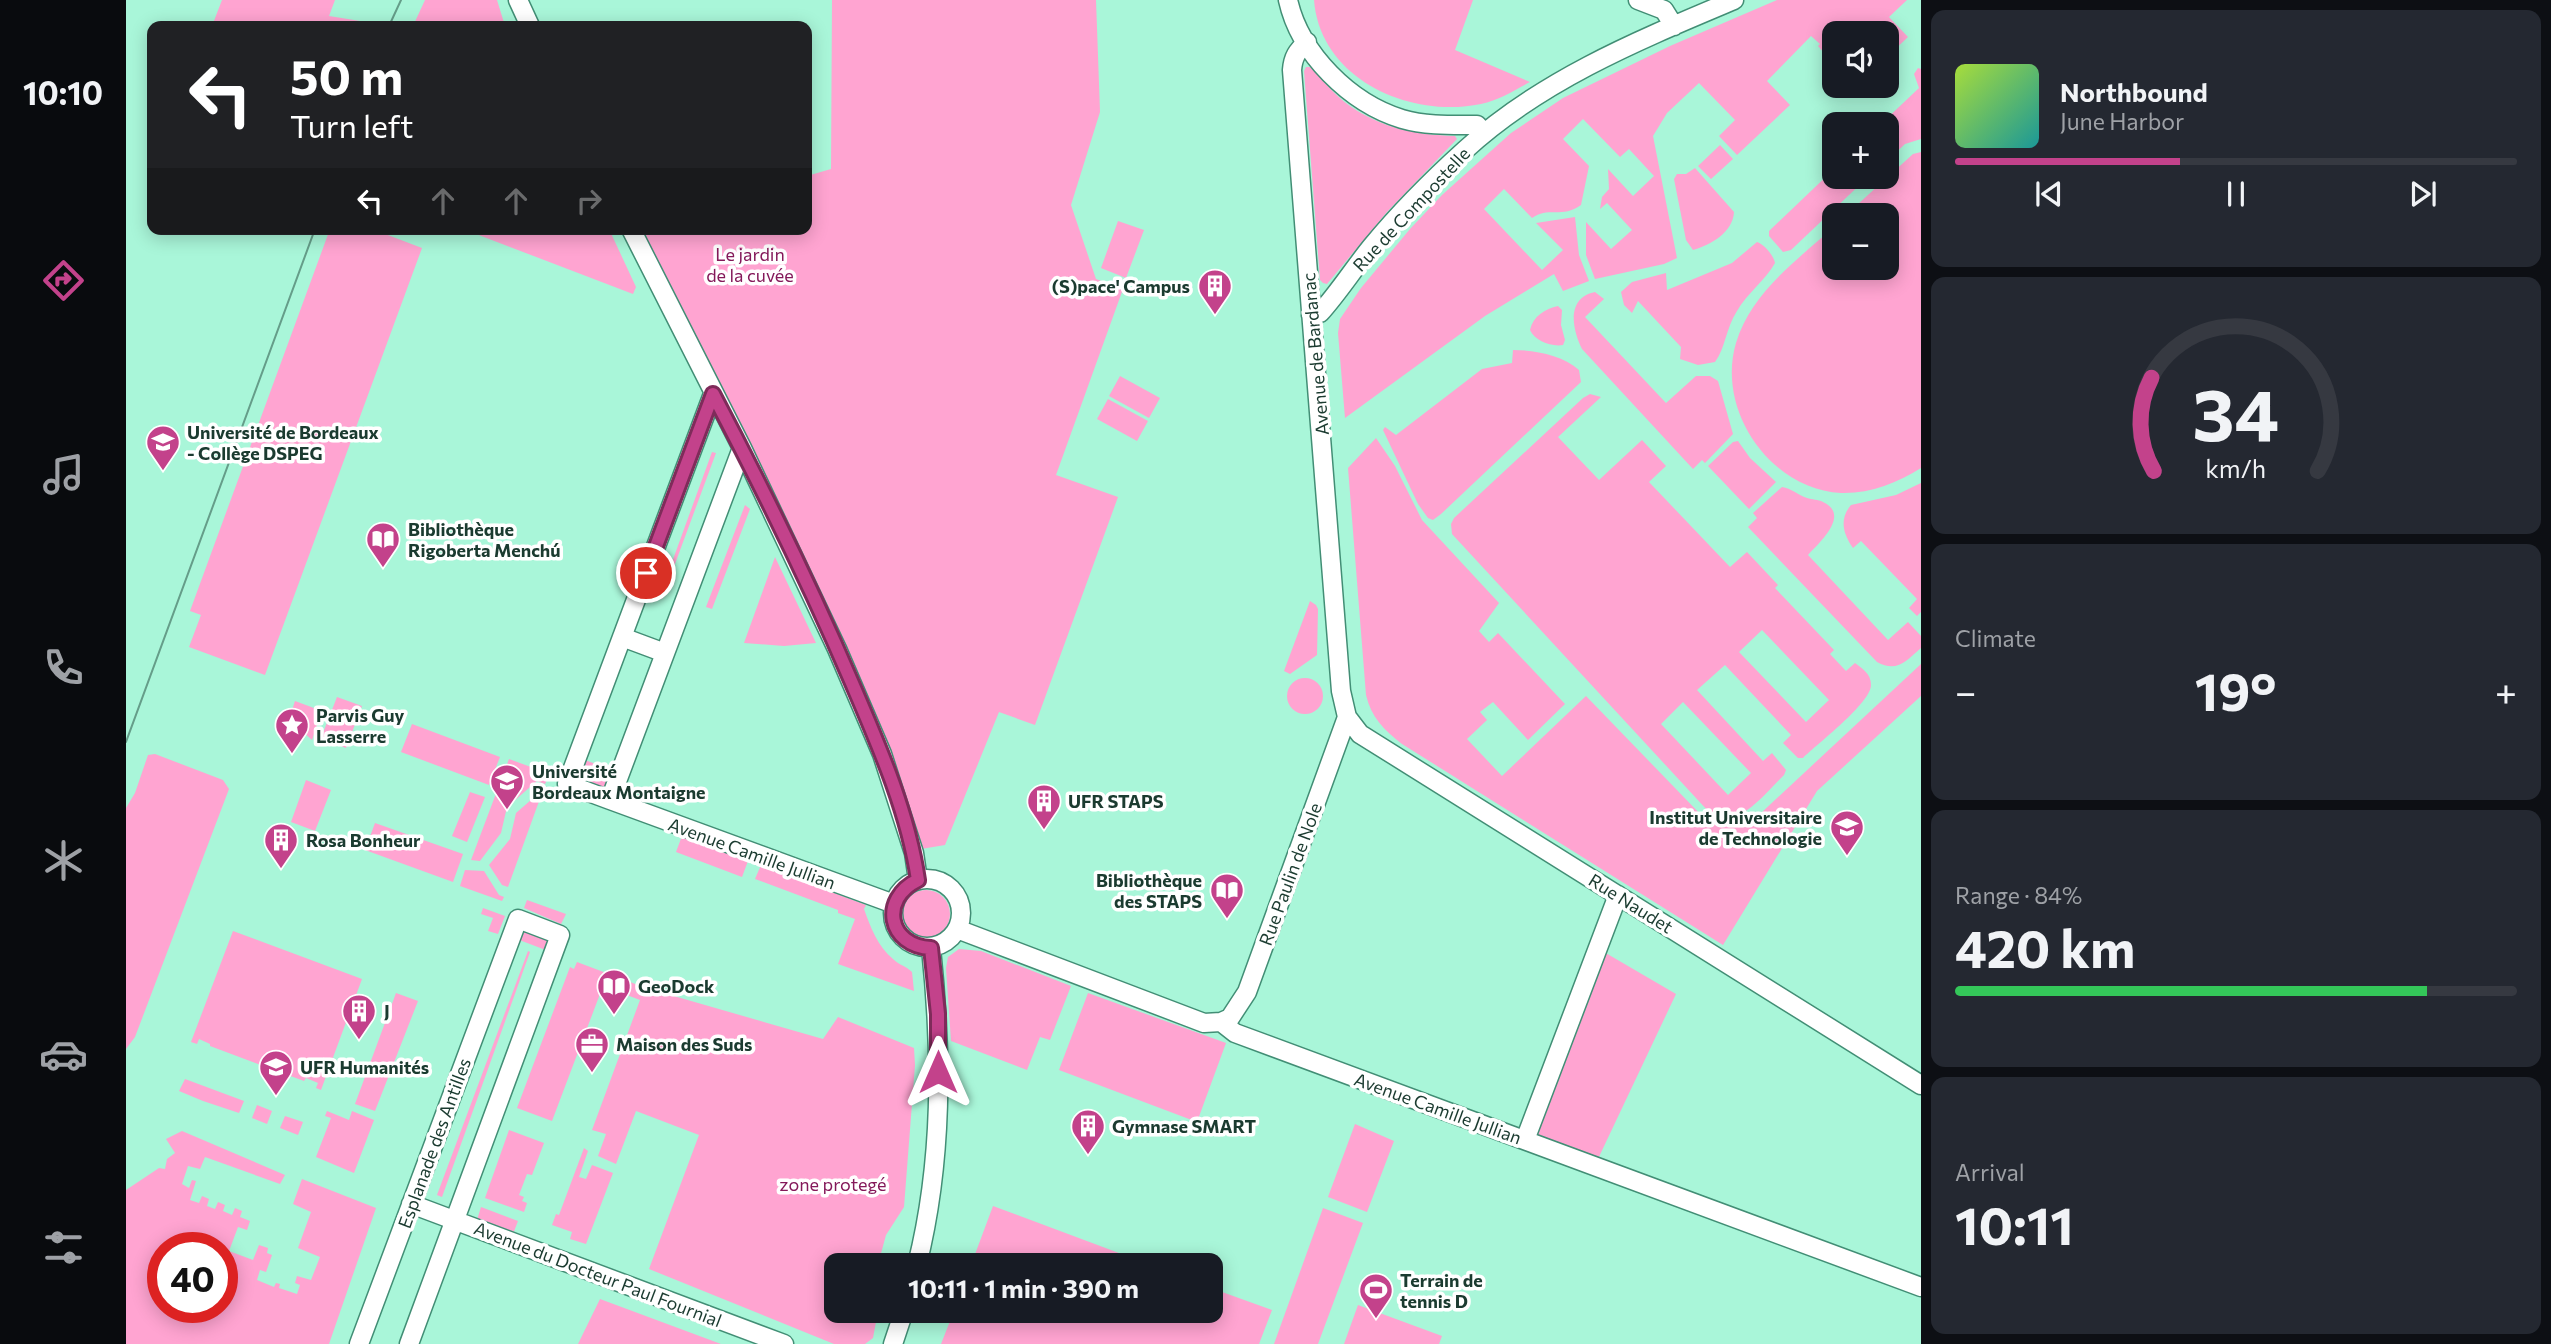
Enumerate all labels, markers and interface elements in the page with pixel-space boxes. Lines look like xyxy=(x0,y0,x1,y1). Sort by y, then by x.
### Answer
map controls xyxy=(1822,21,1899,280)
button: sound xyxy=(1822,21,1899,98)
text: 50 m xyxy=(290,45,403,105)
icon: left xyxy=(175,49,266,140)
text: 10:10 xyxy=(23,72,103,112)
text: Northbound xyxy=(2060,76,2208,107)
text: Turn left xyxy=(290,105,414,145)
text: June Harbor xyxy=(2060,107,2184,135)
button: + xyxy=(1822,112,1899,189)
street label: Rue de Compostelle xyxy=(1348,142,1474,276)
icon: previous xyxy=(2030,175,2068,213)
icon: pause xyxy=(2217,175,2255,213)
icon: next xyxy=(2404,175,2442,213)
icon: left xyxy=(351,182,389,220)
icon: ahead xyxy=(424,182,462,220)
icon: ahead xyxy=(497,182,535,220)
icon: right xyxy=(570,182,608,220)
button: − xyxy=(1822,203,1899,280)
park label: Le jardin de la cuvée xyxy=(706,243,794,286)
icon: directions xyxy=(39,256,88,305)
building icon: (S)pace' Campus xyxy=(1196,267,1234,316)
street label: Avenue de Bardanac xyxy=(1297,272,1333,436)
place label: (S)pace' Campus xyxy=(1052,275,1190,297)
text: 34 xyxy=(2192,368,2280,457)
place label: Université de Bordeaux - Collège DSPEG xyxy=(187,421,379,464)
school or university icon: Université de Bordeaux - Collège DSPEG xyxy=(144,423,182,472)
icon: music xyxy=(39,450,88,499)
text: km/h xyxy=(2206,453,2266,483)
place label: Bibliothèque Rigoberta Menchú xyxy=(408,518,561,561)
library icon: Bibliothèque Rigoberta Menchú xyxy=(364,520,402,569)
pin xyxy=(616,543,676,603)
icon: arrive xyxy=(627,554,665,592)
text: Climate xyxy=(1955,624,2036,652)
icon: phone xyxy=(39,643,88,692)
text: 19° xyxy=(2195,658,2276,722)
text: − xyxy=(1955,667,1977,714)
text: + xyxy=(2495,667,2517,714)
place label: Parvis Guy Lasserre xyxy=(316,704,405,747)
place icon: Parvis Guy Lasserre xyxy=(273,706,311,755)
place label: Université Bordeaux Montaigne xyxy=(532,760,706,803)
school or university icon: Université Bordeaux Montaigne xyxy=(488,762,526,811)
building icon: UFR STAPS xyxy=(1025,782,1063,831)
place label: UFR STAPS xyxy=(1068,790,1164,812)
street label: Rue Paulin de Nole xyxy=(1254,800,1326,948)
place label: Institut Universitaire de Technologie xyxy=(1649,806,1822,849)
school or university icon: Institut Universitaire de Technologie xyxy=(1828,808,1866,857)
street label: Avenue Camille Jullian xyxy=(665,812,839,894)
building icon: Rosa Bonheur xyxy=(262,821,300,870)
place label: Rosa Bonheur xyxy=(306,829,421,851)
icon: climate xyxy=(39,836,88,885)
street label: Rue Naudet xyxy=(1585,868,1677,938)
place label: Bibliothèque des STAPS xyxy=(1096,869,1202,912)
library icon: Bibliothèque des STAPS xyxy=(1208,871,1246,920)
text: Range · 84% xyxy=(1955,881,2082,909)
text: 420 km xyxy=(1955,915,2135,979)
library icon: GeoDock xyxy=(595,967,633,1016)
place label: GeoDock xyxy=(638,975,715,997)
building icon: J xyxy=(340,992,378,1041)
place label: J xyxy=(384,1000,390,1022)
office icon: Maison des Suds xyxy=(573,1025,611,1074)
icon: car xyxy=(39,1030,88,1079)
place label: Maison des Suds xyxy=(616,1033,753,1055)
position arrow xyxy=(901,1035,975,1109)
school or university icon: UFR Humanités xyxy=(257,1048,295,1097)
street label: Esplanade des Antilles xyxy=(393,1055,475,1231)
place label: UFR Humanités xyxy=(300,1056,429,1078)
street label: Avenue Camille Jullian xyxy=(1351,1067,1525,1149)
building icon: Gymnase SMART xyxy=(1069,1107,1107,1156)
place label: Gymnase SMART xyxy=(1112,1115,1257,1137)
text: Arrival xyxy=(1955,1158,2025,1186)
park label: zone protegé xyxy=(780,1173,886,1195)
text: 10:11 xyxy=(1955,1192,2074,1256)
street label: Avenue du Docteur Paul Fournial xyxy=(471,1217,725,1331)
icon: filters xyxy=(39,1223,88,1272)
speed limit sign: 40 xyxy=(147,1232,238,1323)
place label: Terrain de tennis D xyxy=(1400,1269,1483,1312)
sports icon: Terrain de tennis D xyxy=(1357,1271,1395,1320)
text: 10:11 · 1 min · 390 m xyxy=(908,1272,1139,1303)

